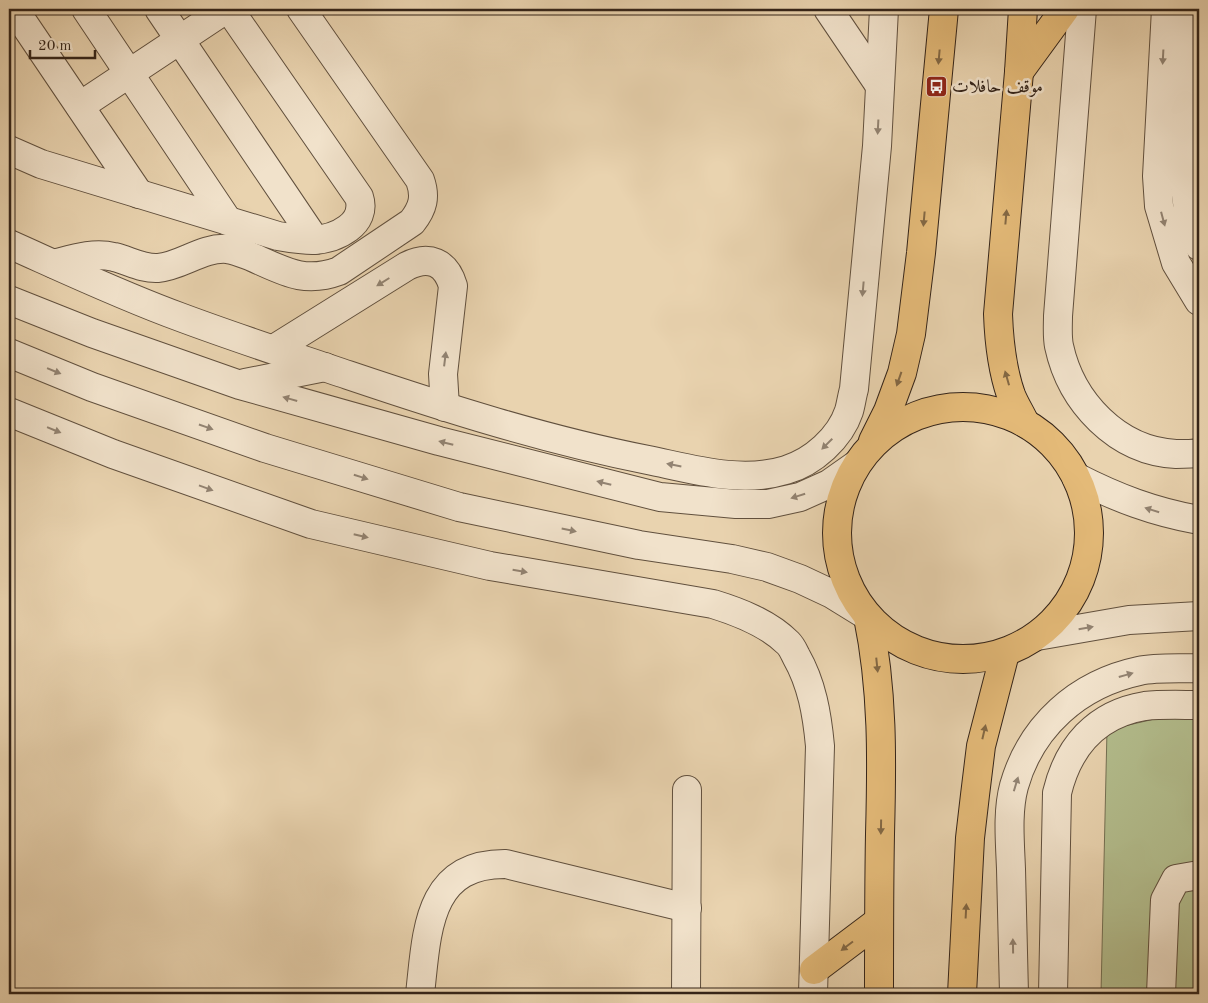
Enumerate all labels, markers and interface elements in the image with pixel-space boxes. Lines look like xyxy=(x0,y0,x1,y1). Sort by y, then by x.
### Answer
scale bar xyxy=(30,28,95,60)
text: 20 m xyxy=(38,39,72,54)
one-way arrow xyxy=(935,50,943,66)
one-way arrow xyxy=(1159,50,1167,66)
bus stop icon: موقف حافلات xyxy=(924,75,948,99)
place label: موقف حافلات xyxy=(952,78,1043,97)
one-way arrow xyxy=(873,120,881,136)
one-way arrow xyxy=(1002,208,1010,224)
one-way arrow xyxy=(920,211,928,227)
one-way arrow xyxy=(1159,212,1167,227)
one-way arrow xyxy=(376,277,389,286)
one-way arrow xyxy=(859,281,867,297)
one-way arrow xyxy=(441,350,449,366)
one-way arrow xyxy=(47,367,62,375)
one-way arrow xyxy=(1002,371,1010,386)
one-way arrow xyxy=(895,372,902,387)
one-way arrow xyxy=(282,394,297,402)
one-way arrow xyxy=(199,424,214,431)
one-way arrow xyxy=(47,427,61,435)
one-way arrow xyxy=(821,437,833,449)
one-way arrow xyxy=(439,439,454,447)
one-way arrow xyxy=(667,461,682,469)
one-way arrow xyxy=(354,473,369,481)
one-way arrow xyxy=(596,479,611,487)
one-way arrow xyxy=(199,484,214,492)
one-way arrow xyxy=(791,493,806,501)
one-way arrow xyxy=(1144,505,1159,513)
one-way arrow xyxy=(562,526,577,534)
one-way arrow xyxy=(354,532,369,540)
one-way arrow xyxy=(512,568,528,576)
one-way arrow xyxy=(1078,623,1094,631)
one-way arrow xyxy=(873,657,881,673)
one-way arrow xyxy=(1118,670,1133,678)
one-way arrow xyxy=(980,724,988,739)
one-way arrow xyxy=(1012,776,1020,791)
one-way arrow xyxy=(876,819,884,835)
one-way arrow xyxy=(962,902,970,918)
one-way arrow xyxy=(1008,937,1016,953)
one-way arrow xyxy=(841,940,854,951)

